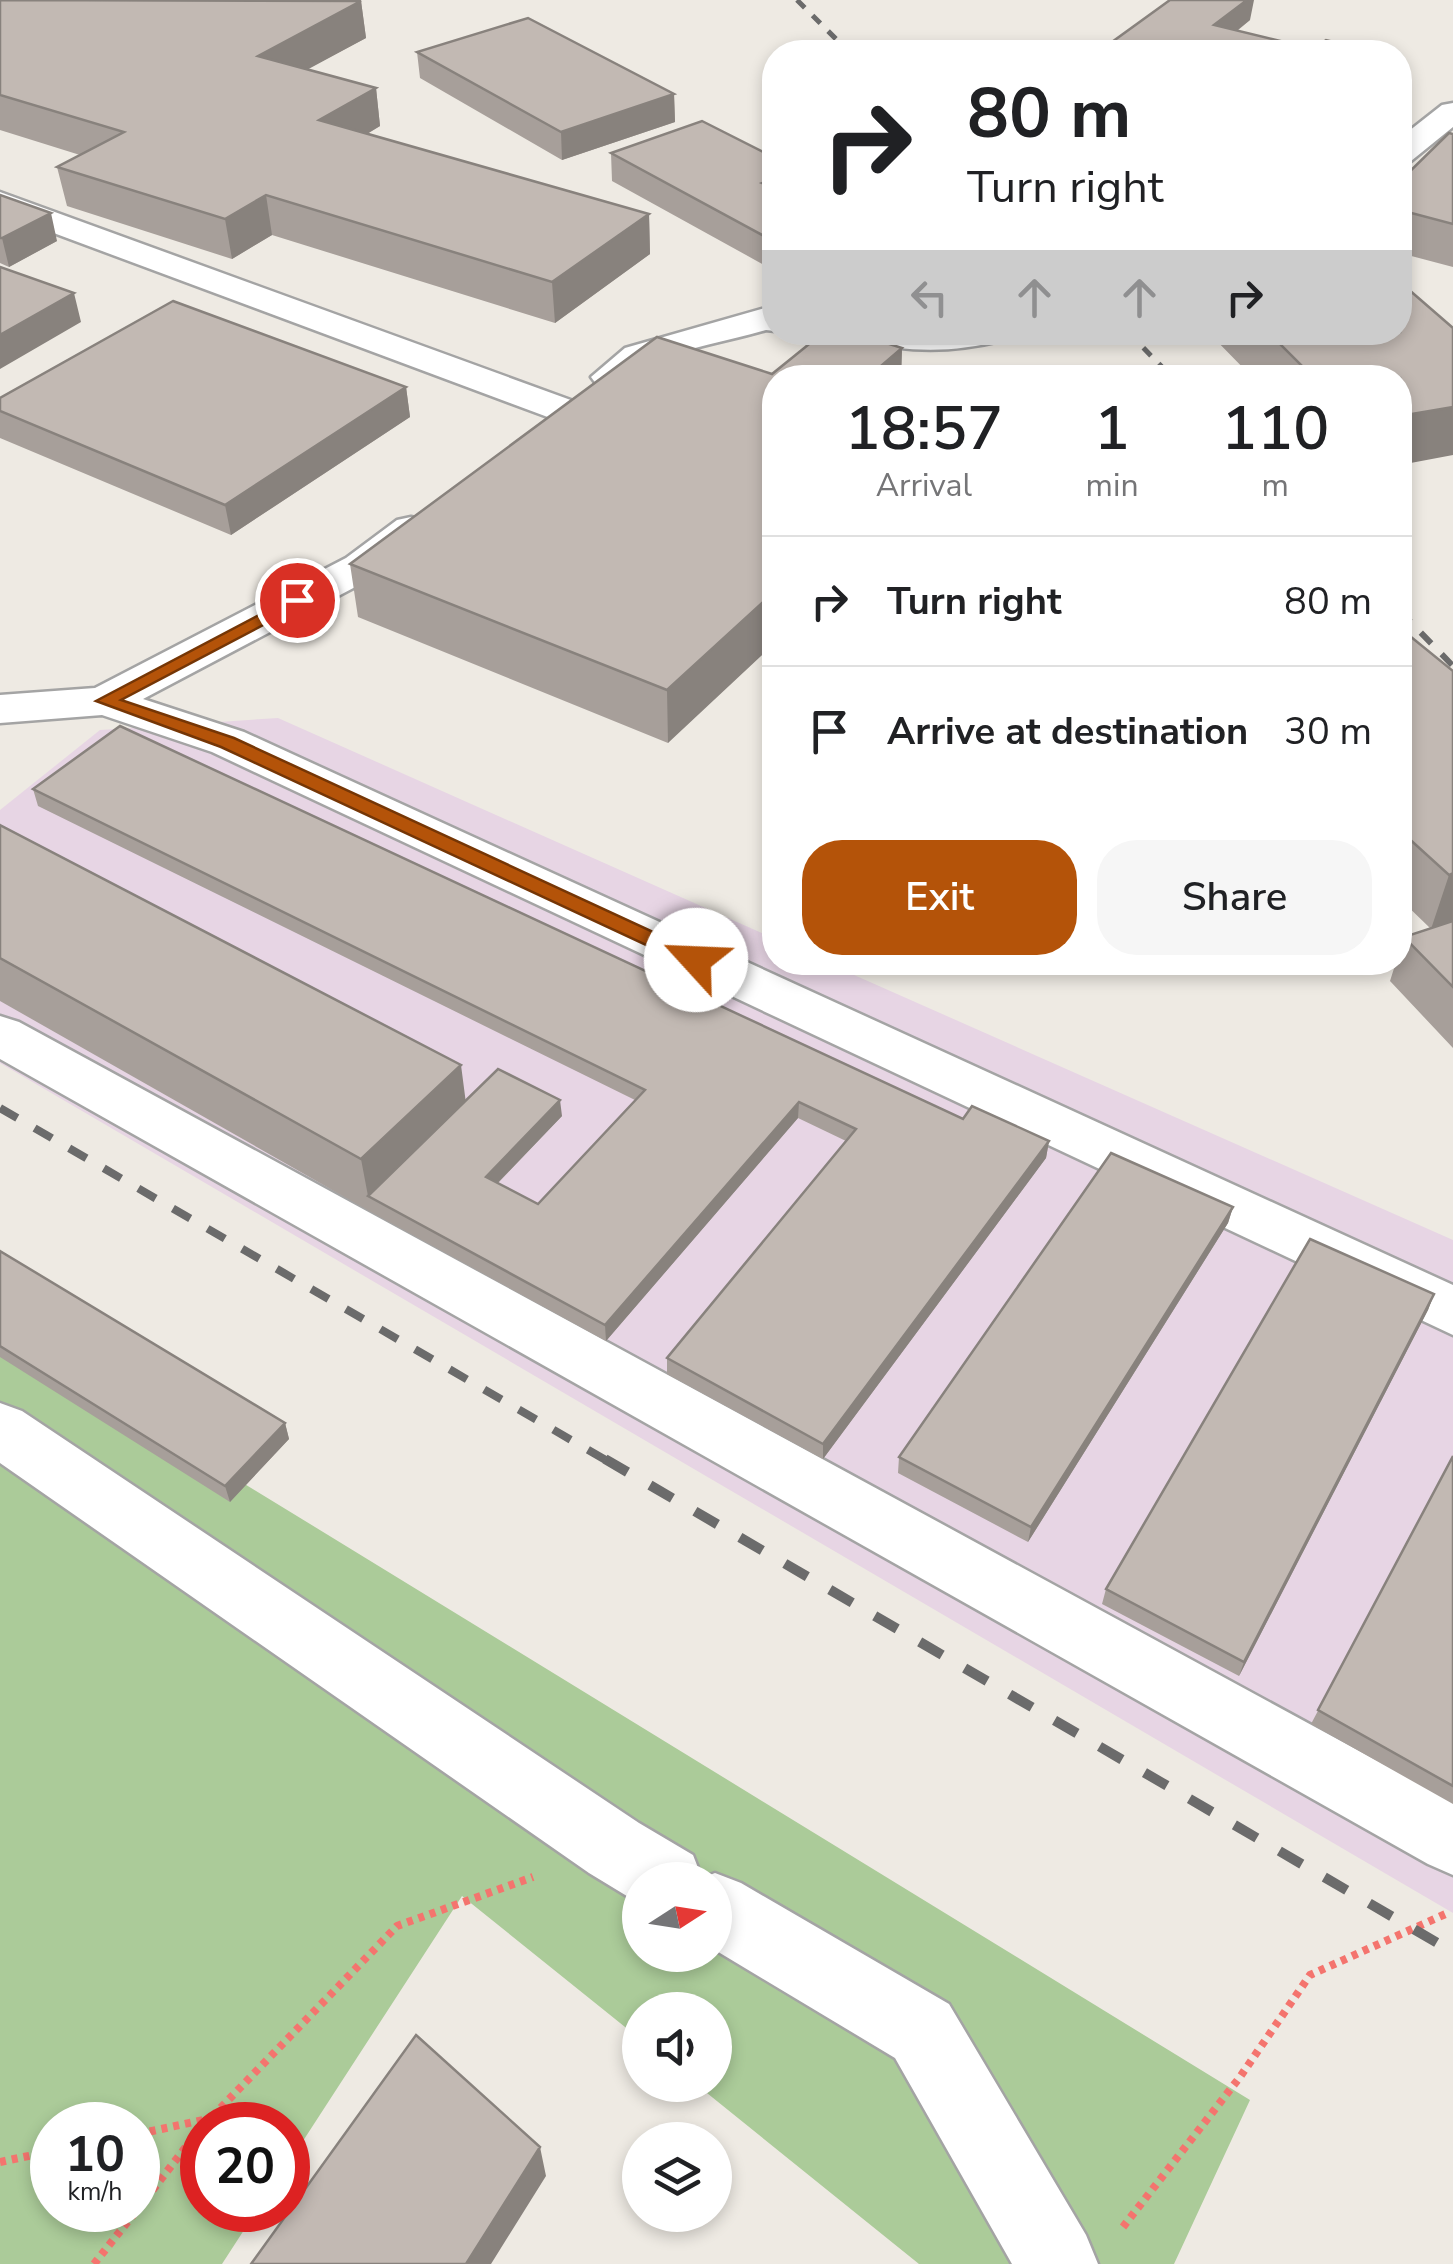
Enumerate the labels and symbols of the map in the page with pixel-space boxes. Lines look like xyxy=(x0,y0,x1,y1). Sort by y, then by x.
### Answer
pin xyxy=(255,558,340,643)
position arrow xyxy=(644,908,748,1012)
north arrow xyxy=(622,1862,732,1972)
speed limit sign: 20 xyxy=(180,2102,310,2232)

